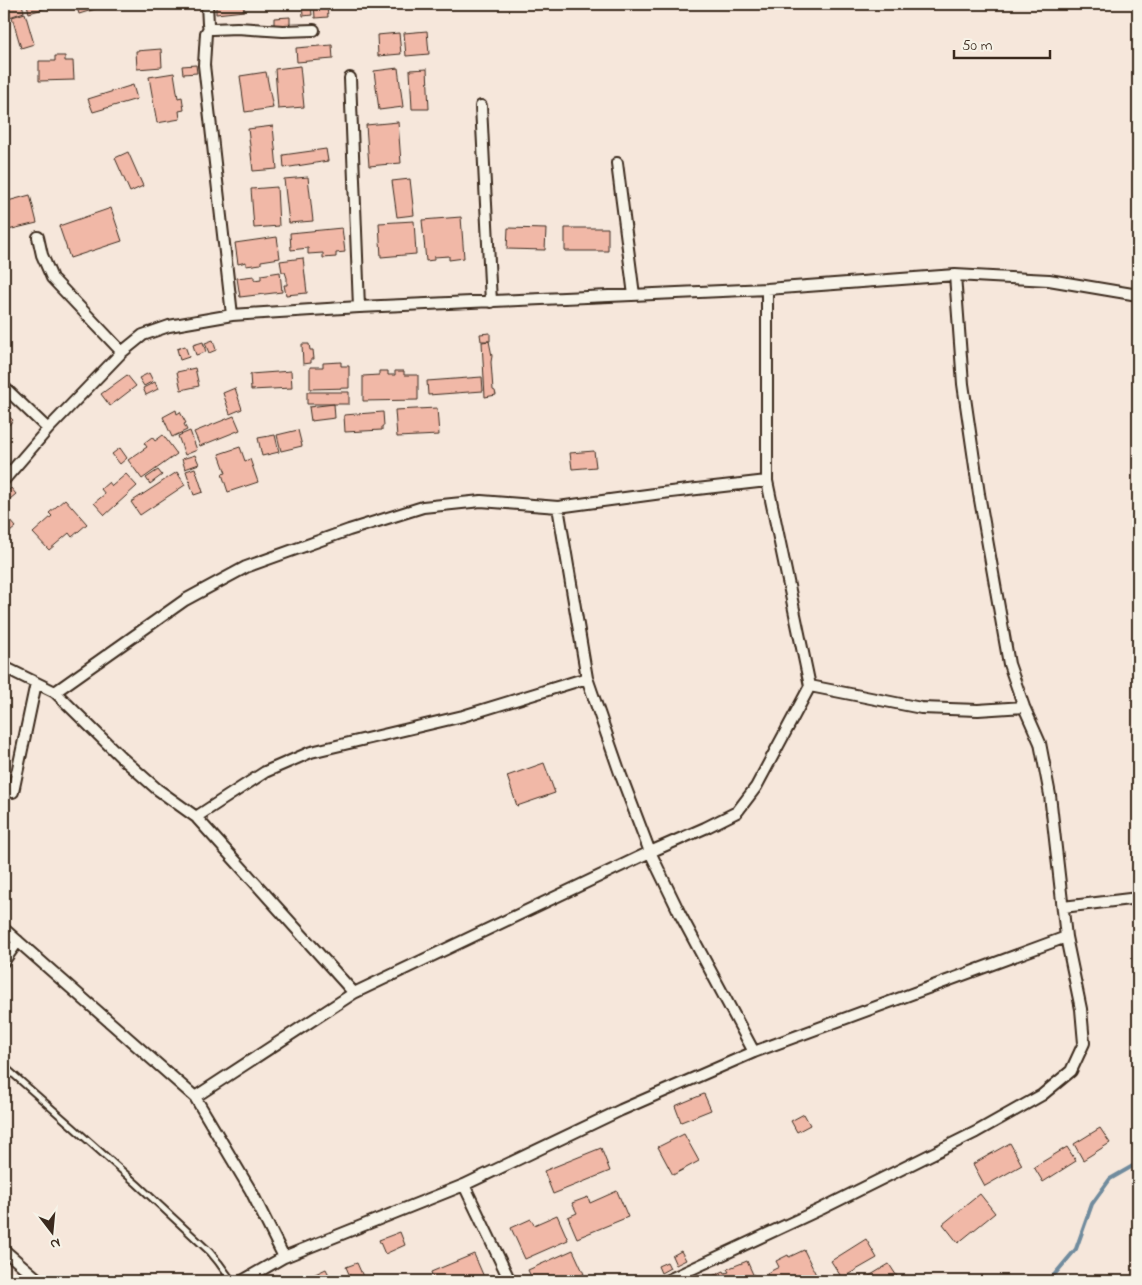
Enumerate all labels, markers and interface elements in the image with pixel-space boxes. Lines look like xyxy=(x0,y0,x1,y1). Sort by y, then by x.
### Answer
scale bar xyxy=(954,28,1051,60)
text: 50 m xyxy=(962,35,993,57)
north arrow xyxy=(28,1208,78,1258)
text: N xyxy=(48,1232,63,1254)

